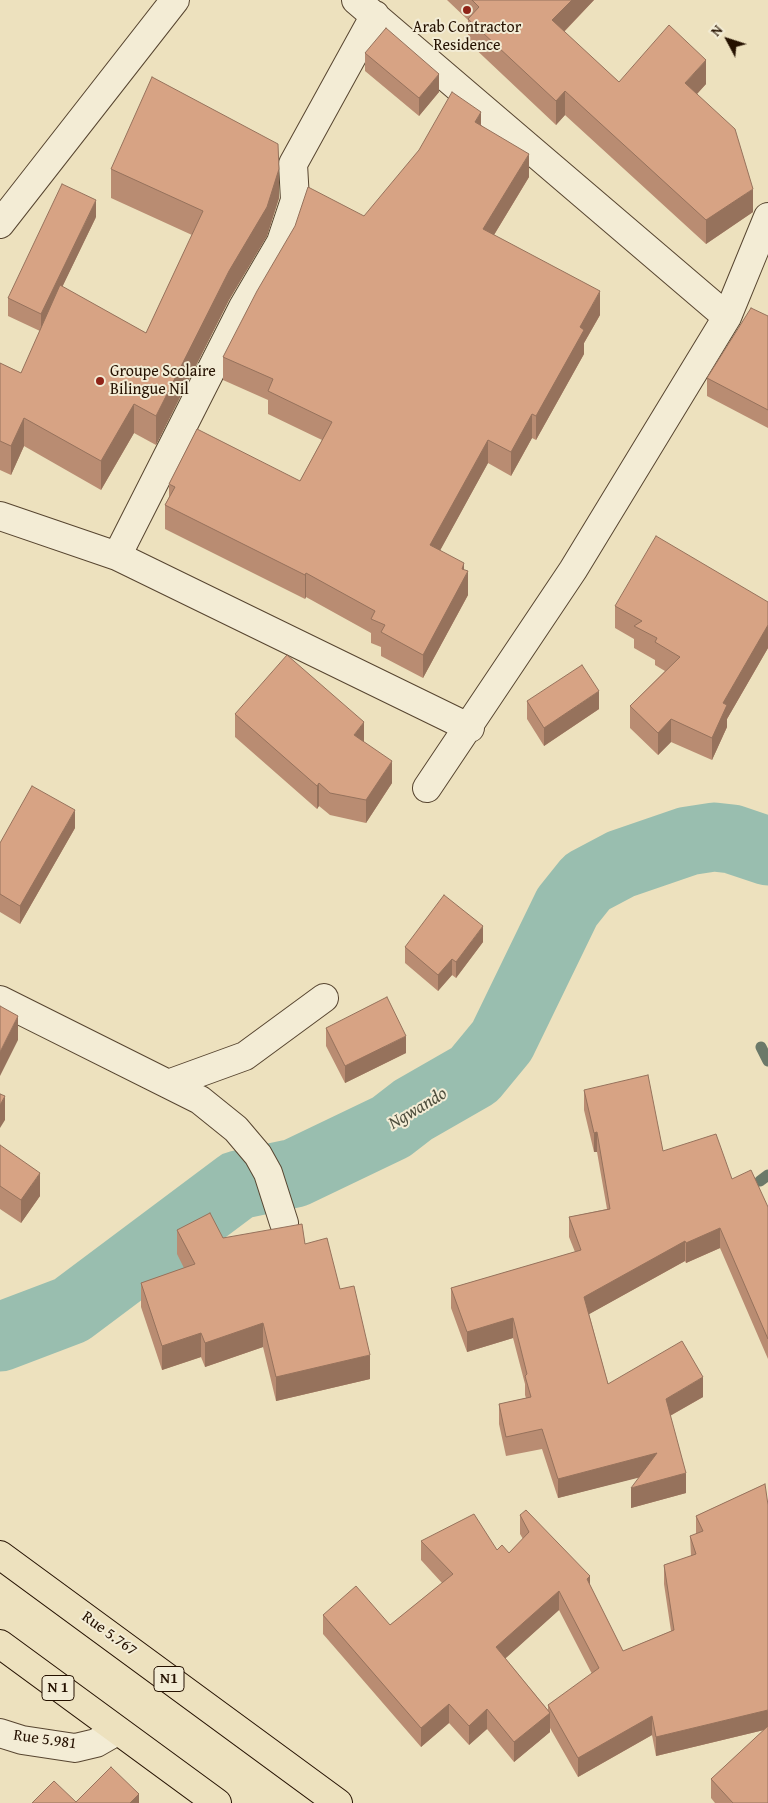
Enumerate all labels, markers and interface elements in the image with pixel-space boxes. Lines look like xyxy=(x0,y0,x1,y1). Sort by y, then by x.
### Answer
marker: Arab Contractor Residence xyxy=(461,4,473,16)
north arrow xyxy=(703,15,753,65)
place label: Arab Contractor Residence xyxy=(413,18,521,56)
text: N xyxy=(706,20,727,40)
place label: Groupe Scolaire Bilingue Nil xyxy=(110,362,216,400)
marker: Groupe Scolaire Bilingue Nil xyxy=(94,375,106,387)
water label: Ngwando xyxy=(385,1083,451,1135)
street label: Rue 5.767 xyxy=(78,1608,140,1660)
road number: N1 xyxy=(154,1666,184,1692)
road number: N 1 xyxy=(42,1676,74,1700)
street label: Rue 5.981 xyxy=(12,1726,78,1754)

